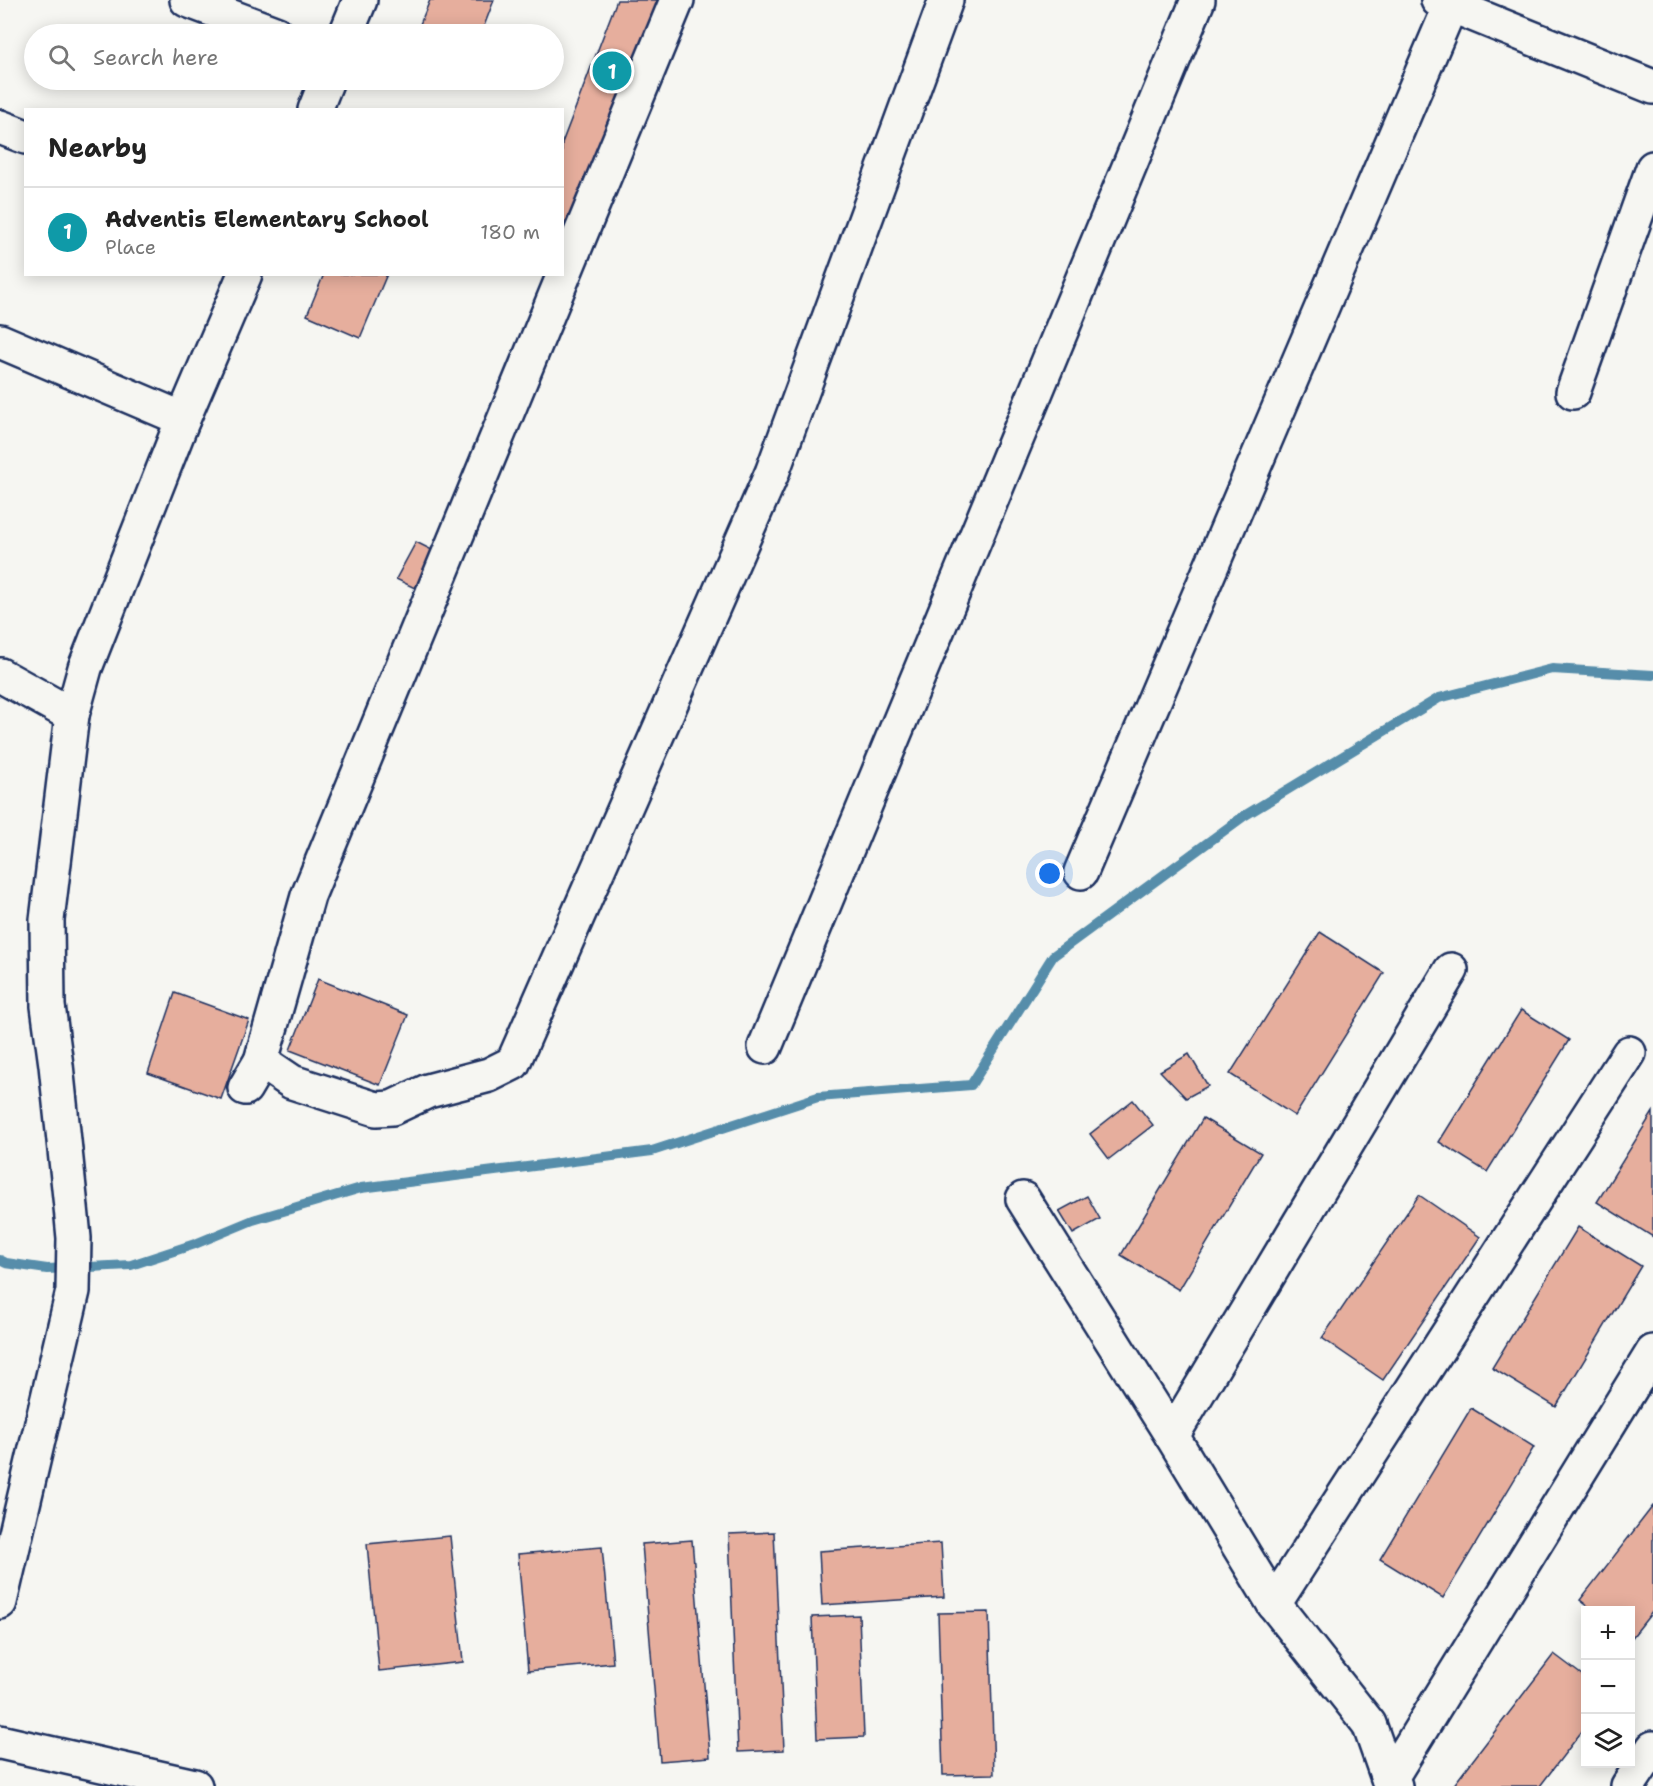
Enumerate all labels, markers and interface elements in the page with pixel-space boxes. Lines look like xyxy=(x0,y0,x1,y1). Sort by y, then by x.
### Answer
search box xyxy=(24,24,564,90)
icon: search xyxy=(45,41,78,74)
text: Search here xyxy=(93,43,219,72)
pin: 1 xyxy=(592,48,632,94)
text: Nearby xyxy=(48,130,147,165)
text: Adventis Elementary School xyxy=(105,205,429,234)
text: 1 xyxy=(63,219,72,245)
text: 180 m xyxy=(480,219,540,245)
text: Place xyxy=(105,234,156,260)
your location xyxy=(1035,859,1064,888)
map controls xyxy=(1581,1606,1635,1768)
button: + xyxy=(1581,1606,1635,1660)
button: − xyxy=(1581,1660,1635,1714)
button: layers xyxy=(1581,1714,1635,1768)

